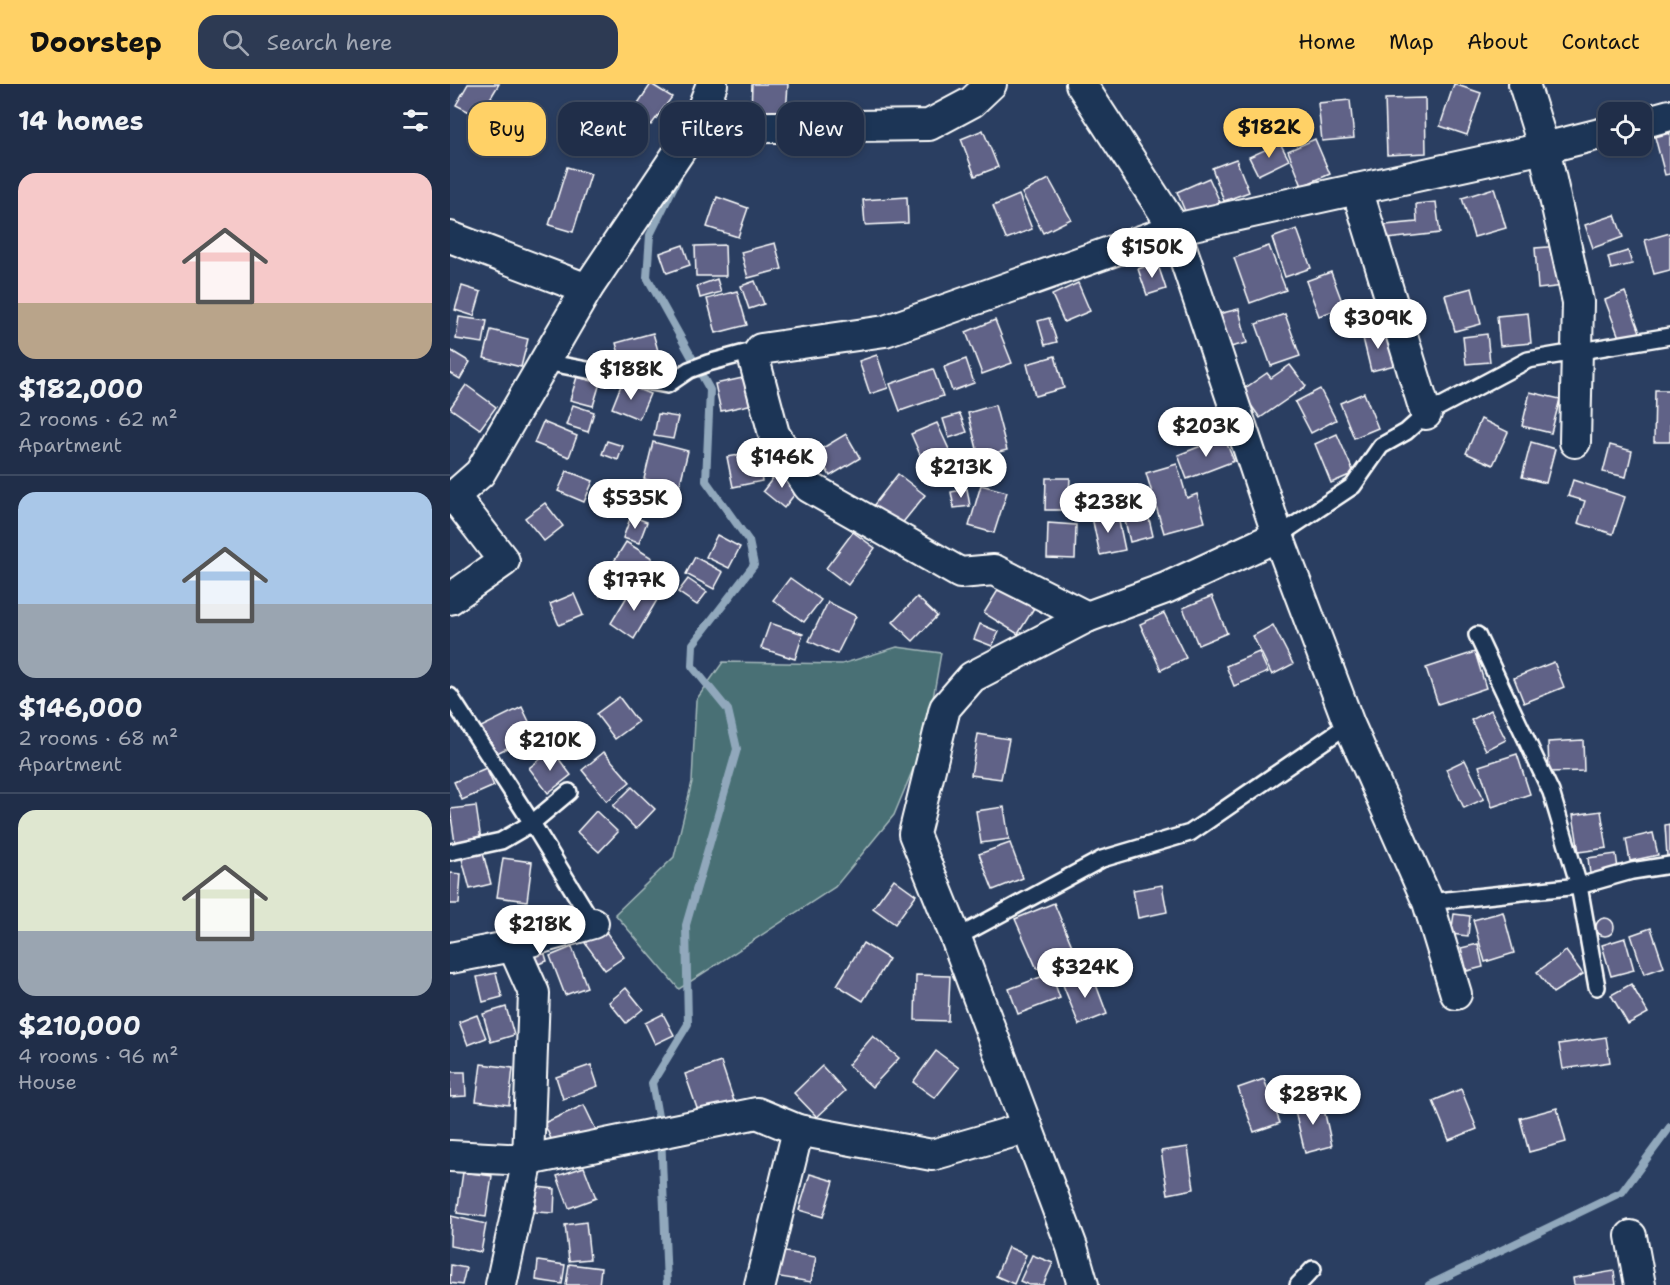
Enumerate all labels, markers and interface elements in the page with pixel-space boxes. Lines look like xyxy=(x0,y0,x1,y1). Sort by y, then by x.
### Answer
search box xyxy=(198,15,618,69)
text: Doorstep xyxy=(30,23,162,61)
icon: search xyxy=(219,26,252,59)
text: Search here xyxy=(267,28,393,57)
text: Home xyxy=(1298,28,1356,56)
text: Map xyxy=(1389,28,1434,56)
text: About xyxy=(1467,28,1528,56)
text: Contact xyxy=(1561,28,1640,56)
chip: Buy xyxy=(468,102,546,156)
chip: Rent xyxy=(558,102,648,156)
chip: Filters xyxy=(660,102,765,156)
chip: New xyxy=(777,102,864,156)
map controls xyxy=(1598,102,1652,156)
button: locate xyxy=(1598,102,1652,156)
text: 14 homes xyxy=(18,103,144,138)
icon: filters xyxy=(399,104,432,137)
pin: $182K xyxy=(1227,108,1311,159)
text: $182K xyxy=(1237,114,1301,140)
icon: home xyxy=(171,212,279,320)
pin: $150K xyxy=(1110,228,1194,279)
text: $150K xyxy=(1121,234,1183,260)
pin: $309K xyxy=(1336,299,1420,350)
text: $309K xyxy=(1343,305,1413,331)
pin: $188K xyxy=(589,350,673,401)
text: $188K xyxy=(599,356,663,382)
text: $182,000 xyxy=(18,371,143,406)
text: 2 rooms · 62 m² xyxy=(18,406,178,432)
pin: $203K xyxy=(1164,407,1248,458)
text: $203K xyxy=(1172,413,1240,439)
text: Apartment xyxy=(18,432,122,458)
pin: $146K xyxy=(740,438,824,489)
text: $146K xyxy=(750,444,814,470)
pin: $213K xyxy=(919,448,1003,499)
text: $213K xyxy=(930,454,992,480)
pin: $535K xyxy=(593,479,677,530)
pin: $238K xyxy=(1066,483,1150,534)
text: $535K xyxy=(602,485,668,511)
text: $238K xyxy=(1074,489,1142,515)
icon: home xyxy=(171,531,279,639)
pin: $177K xyxy=(592,561,676,612)
text: $177K xyxy=(603,567,666,593)
text: $146,000 xyxy=(18,690,143,725)
pin: $210K xyxy=(508,721,592,772)
text: 2 rooms · 68 m² xyxy=(18,725,178,751)
text: $210K xyxy=(519,727,581,753)
text: Apartment xyxy=(18,751,122,777)
icon: home xyxy=(171,849,279,957)
pin: $218K xyxy=(498,905,582,956)
text: $218K xyxy=(508,911,572,937)
pin: $324K xyxy=(1043,948,1127,999)
text: $324K xyxy=(1051,954,1119,980)
text: $210,000 xyxy=(18,1008,141,1043)
text: 4 rooms · 96 m² xyxy=(18,1043,179,1069)
text: House xyxy=(18,1069,77,1095)
pin: $287K xyxy=(1271,1075,1355,1126)
text: $287K xyxy=(1279,1081,1347,1107)

